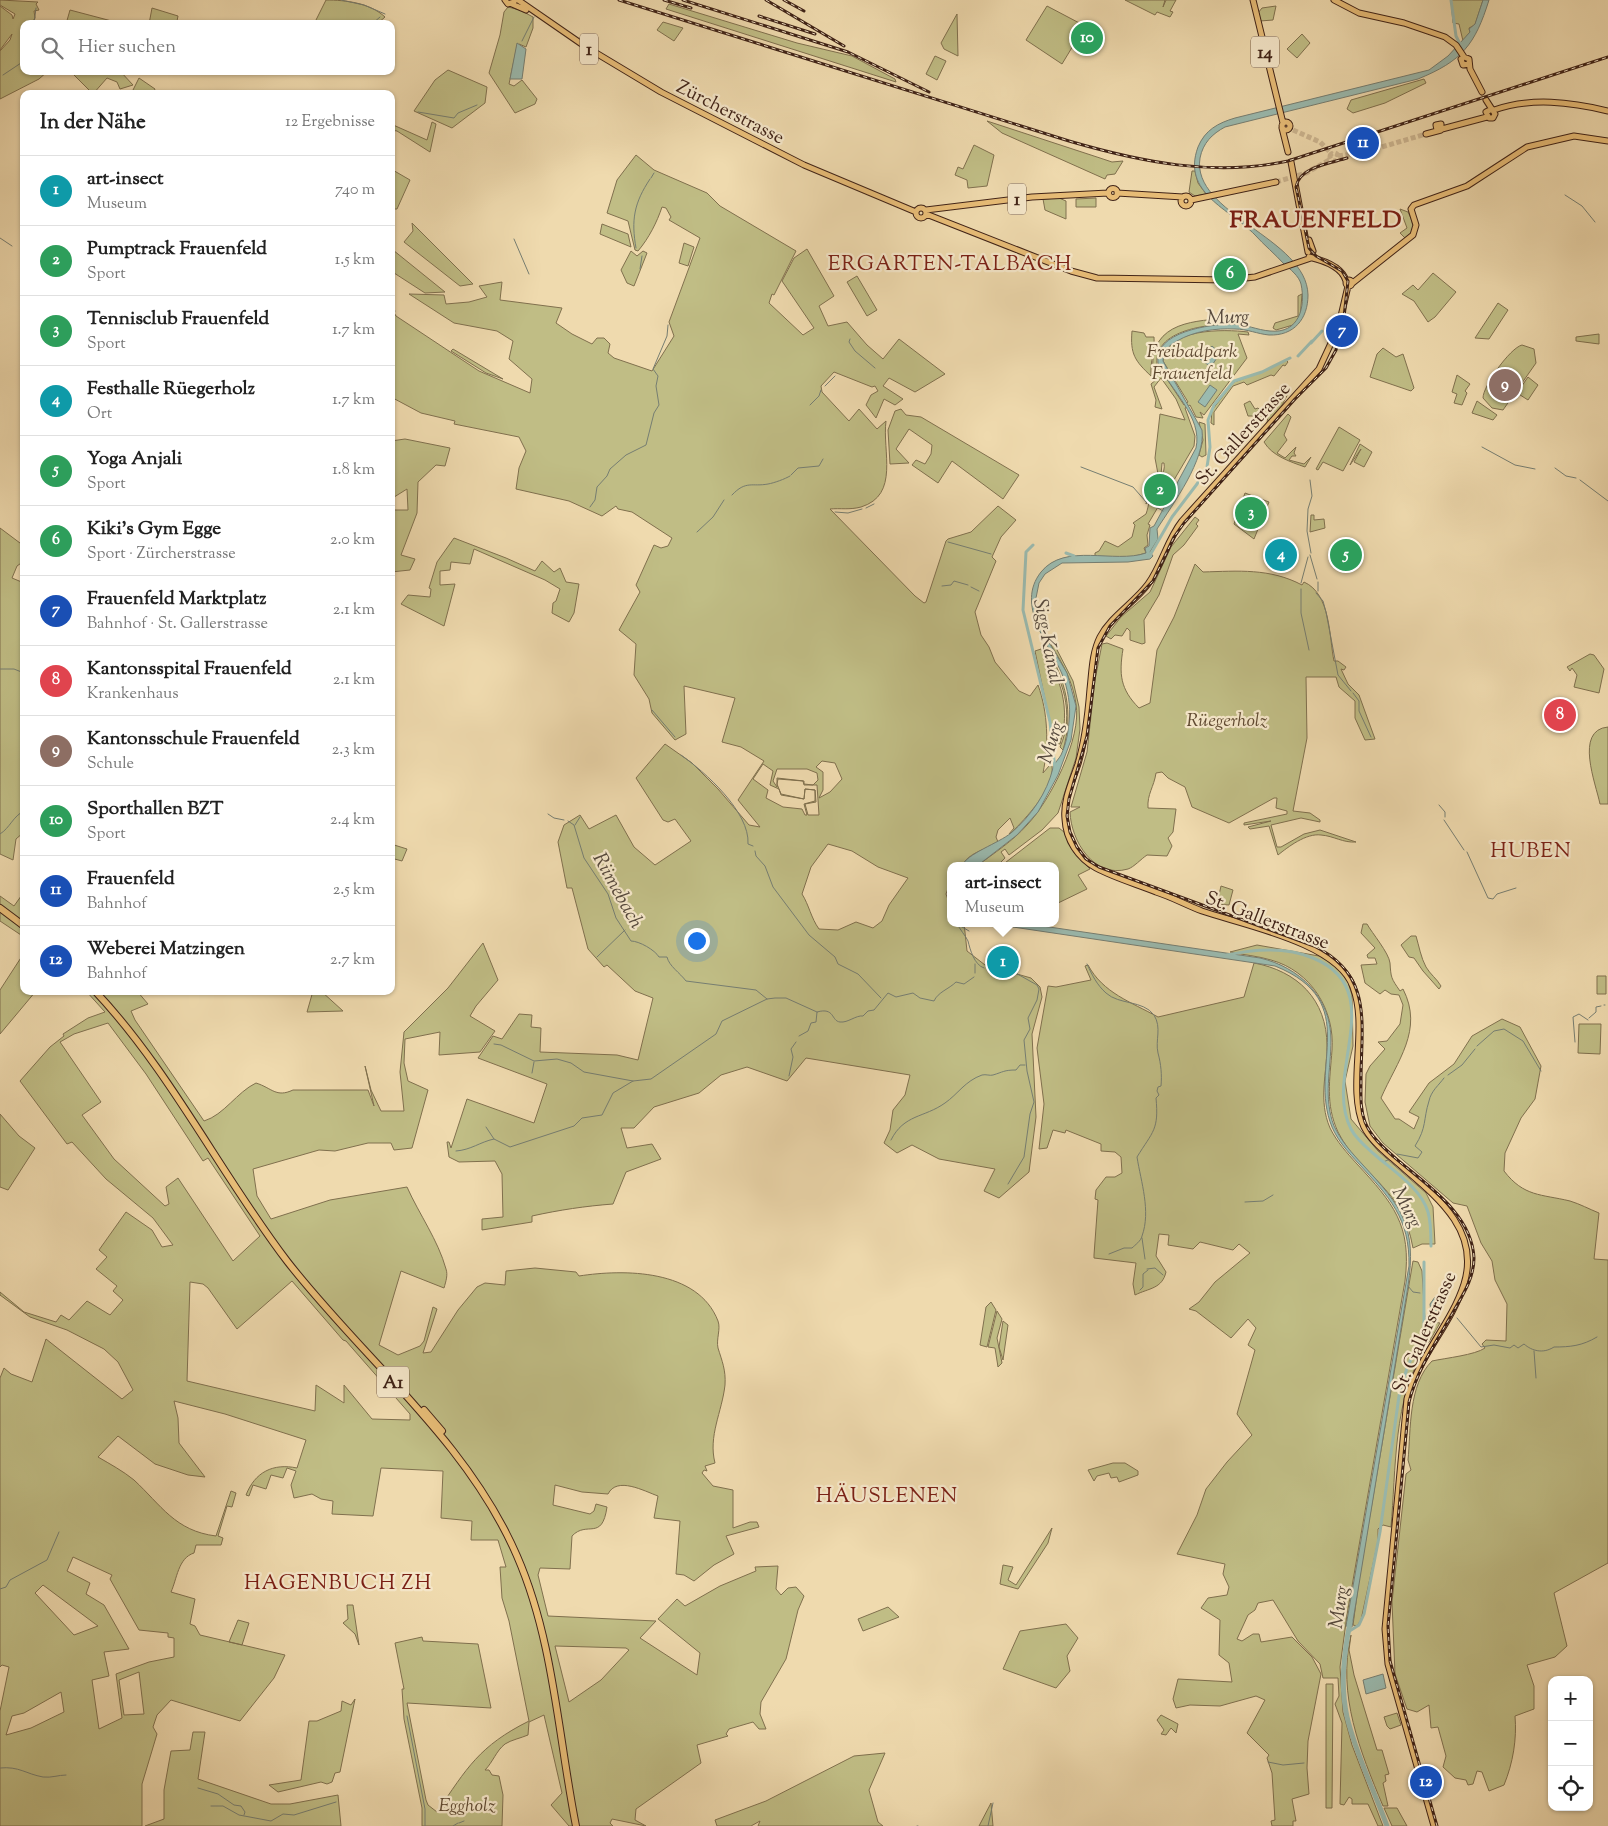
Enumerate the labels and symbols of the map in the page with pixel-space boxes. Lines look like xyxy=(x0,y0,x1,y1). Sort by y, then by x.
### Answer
pin: 10 xyxy=(1071,19,1103,57)
road number: 1 xyxy=(580,34,598,64)
road number: 14 xyxy=(1251,36,1279,68)
street label: Zürcherstrasse xyxy=(671,74,789,152)
pin: 11 xyxy=(1347,124,1379,162)
road number: 1 xyxy=(1008,183,1026,214)
district label: FRAUENFELD xyxy=(1229,204,1403,238)
district label: ERGARTEN-TALBACH xyxy=(828,250,1072,280)
pin: 6 xyxy=(1214,255,1246,293)
water label: Murg xyxy=(1206,304,1250,333)
pin: 7 xyxy=(1326,312,1358,350)
park label: Freibadpark Frauenfeld xyxy=(1146,339,1238,388)
pin: 9 xyxy=(1489,366,1521,404)
street label: St. Gallerstrasse xyxy=(1190,377,1298,492)
pin: 2 xyxy=(1144,471,1176,509)
pin: 3 xyxy=(1235,494,1267,532)
pin: 4 xyxy=(1265,536,1297,574)
pin: 5 xyxy=(1330,536,1362,574)
water label: Sigg-Kanal xyxy=(1024,596,1069,687)
pin: 8 xyxy=(1544,696,1576,734)
park label: Rüegerholz xyxy=(1186,708,1268,735)
water label: Murg xyxy=(1032,717,1073,768)
district label: HUBEN xyxy=(1490,837,1572,867)
water label: Riimebach xyxy=(584,848,650,935)
street label: St. Gallerstrasse xyxy=(1201,885,1333,957)
your location xyxy=(684,928,710,954)
pin: 1 xyxy=(987,943,1019,981)
water label: Murg xyxy=(1383,1182,1429,1234)
street label: St. Gallerstrasse xyxy=(1386,1268,1464,1398)
road number: A1 xyxy=(377,1366,409,1398)
district label: HÄUSLENEN xyxy=(816,1482,958,1512)
district label: HAGENBUCH ZH xyxy=(244,1569,432,1599)
water label: Murg xyxy=(1323,1583,1358,1631)
pin: 12 xyxy=(1410,1763,1442,1801)
park label: Eggholz xyxy=(438,1793,496,1820)

